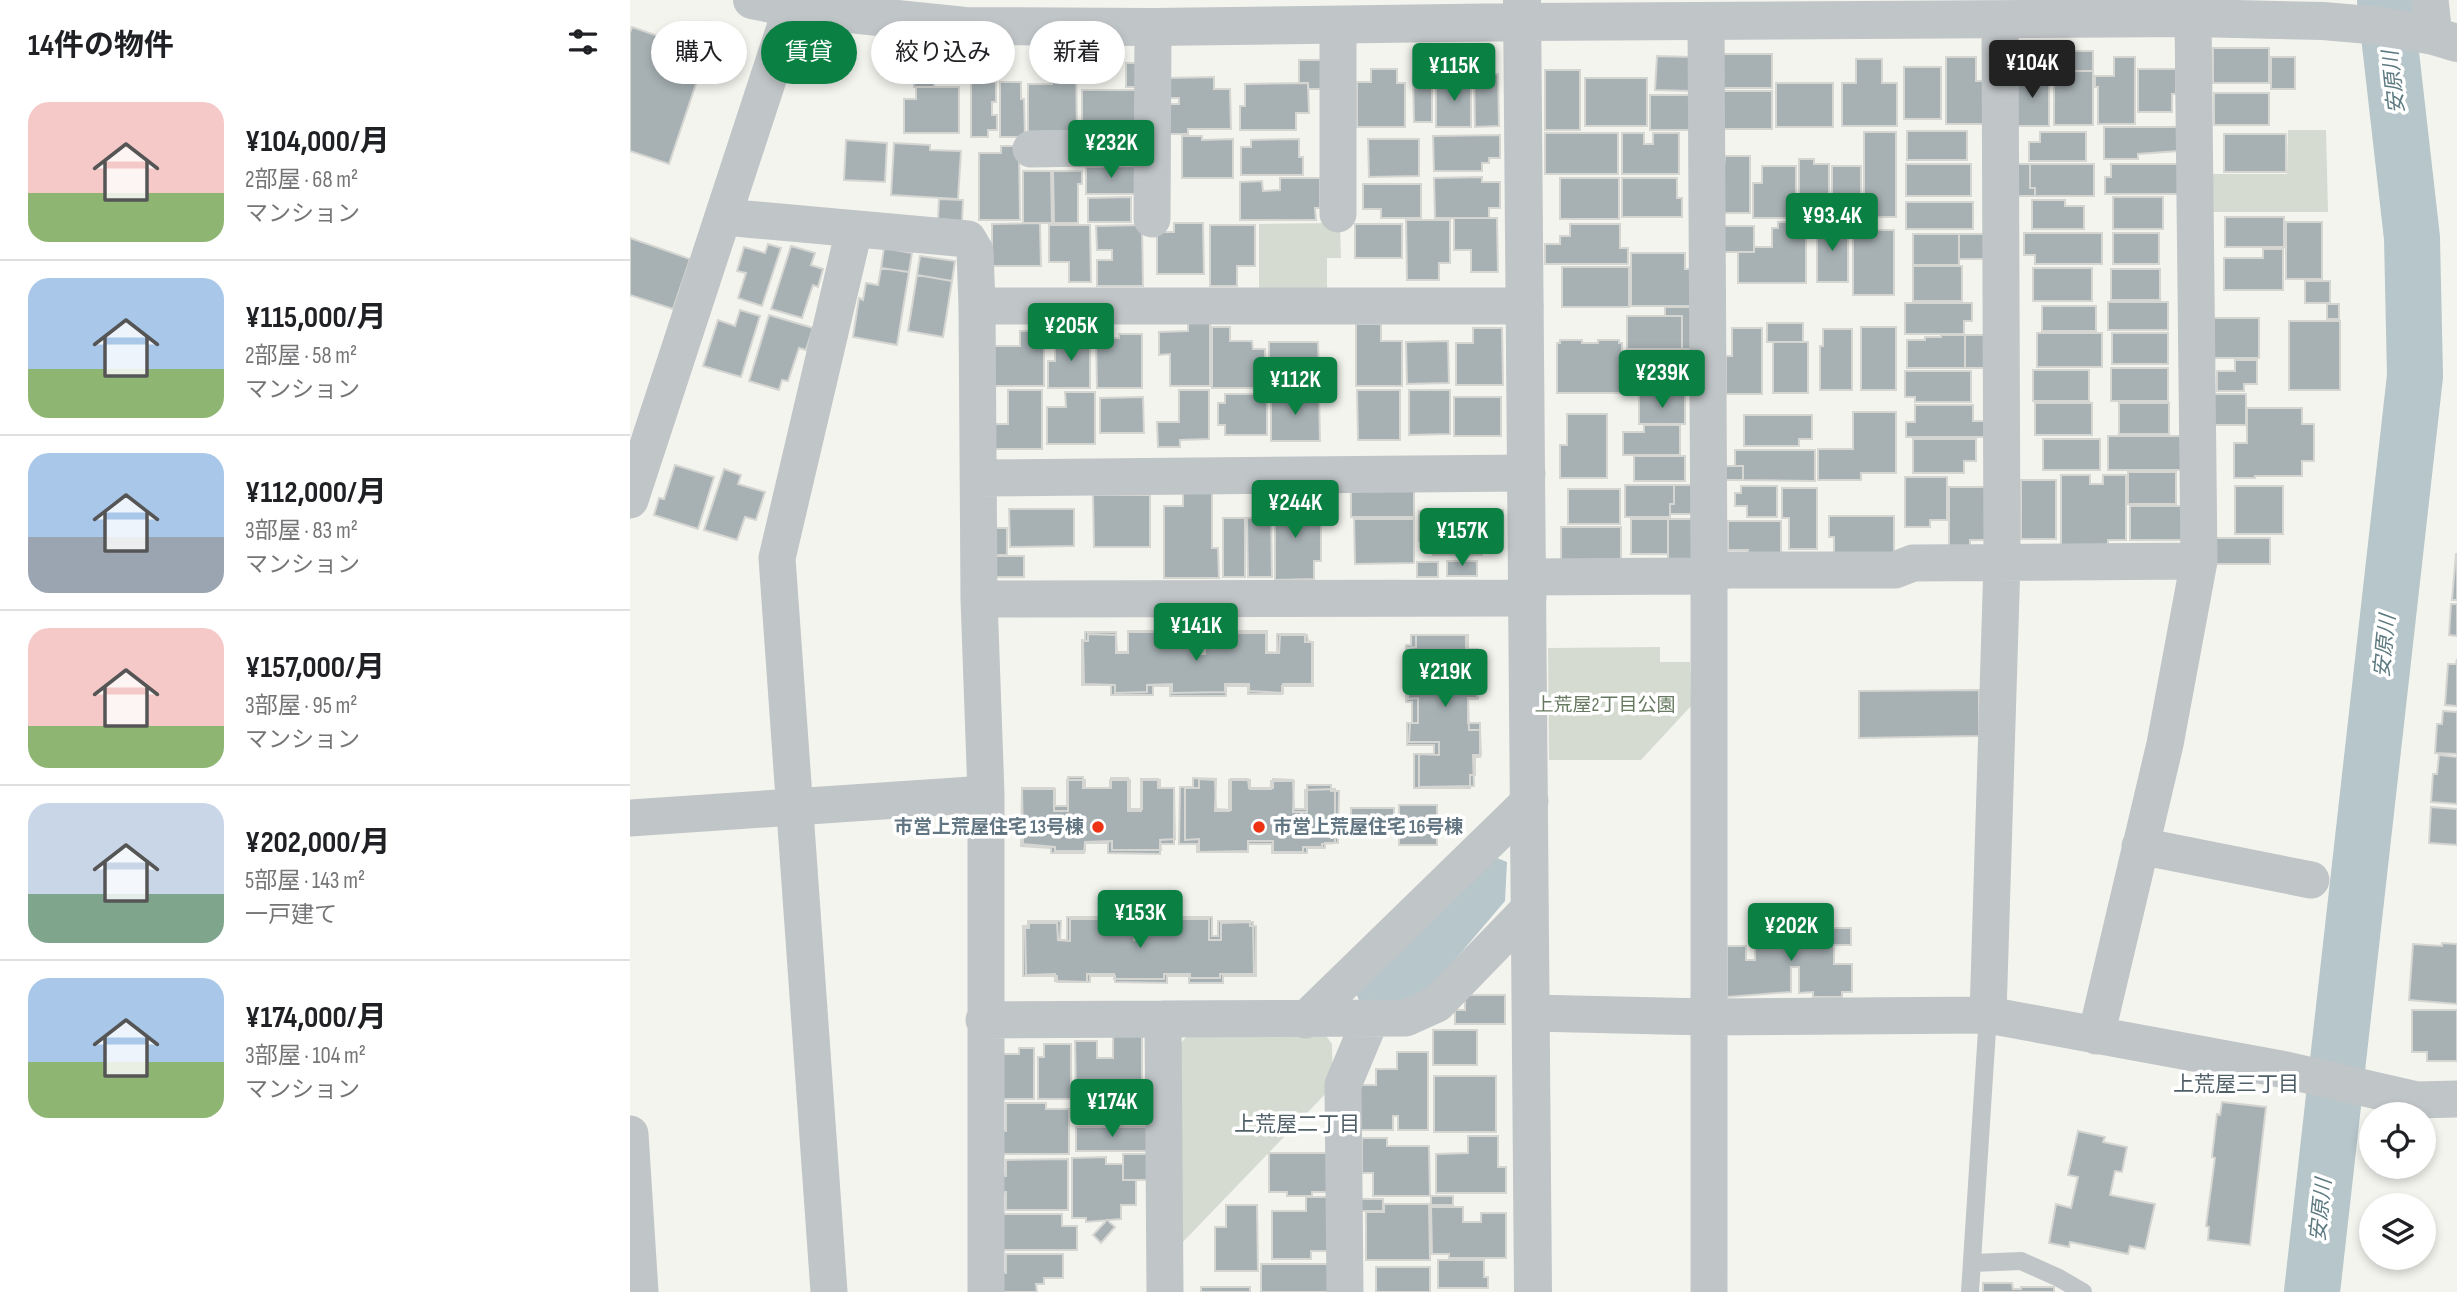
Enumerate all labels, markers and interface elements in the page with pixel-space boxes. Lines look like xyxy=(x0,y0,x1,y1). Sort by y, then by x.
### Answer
chip: 購入 xyxy=(651,21,747,84)
chip: 賃貸 xyxy=(761,21,857,84)
chip: 絞り込み xyxy=(871,21,1015,84)
chip: 新着 xyxy=(1029,21,1125,84)
icon: filters xyxy=(564,23,602,61)
text: 14件の物件 xyxy=(28,28,174,64)
pin: ¥104K xyxy=(1983,41,2081,100)
pin: ¥115K xyxy=(1405,43,1503,103)
water label: 安原川 xyxy=(2378,47,2410,115)
text: ¥104K xyxy=(2005,49,2059,77)
text: ¥115K xyxy=(1428,52,1480,80)
pin: ¥232K xyxy=(1062,120,1160,180)
text: ¥104,000/月 xyxy=(245,124,390,160)
text: ¥232K xyxy=(1084,129,1138,157)
icon: home xyxy=(84,130,168,214)
text: 2部屋 · 68 m² xyxy=(245,166,358,194)
pin: ¥93.4K xyxy=(1775,194,1889,253)
text: マンション xyxy=(245,200,360,228)
text: ¥93.4K xyxy=(1802,202,1862,230)
text: ¥115,000/月 xyxy=(245,300,387,336)
pin: ¥205K xyxy=(1022,304,1120,363)
icon: home xyxy=(84,306,168,390)
text: ¥205K xyxy=(1044,312,1098,340)
text: 2部屋 · 58 m² xyxy=(245,342,357,370)
pin: ¥239K xyxy=(1613,350,1711,410)
pin: ¥112K xyxy=(1246,358,1344,417)
text: ¥239K xyxy=(1635,359,1689,387)
text: ¥112K xyxy=(1269,366,1321,394)
text: マンション xyxy=(245,376,360,404)
text: ¥112,000/月 xyxy=(245,475,387,511)
pin: ¥244K xyxy=(1246,480,1344,540)
icon: home xyxy=(84,481,168,565)
text: ¥244K xyxy=(1268,489,1322,517)
pin: ¥157K xyxy=(1413,508,1511,568)
text: 3部屋 · 83 m² xyxy=(245,517,358,545)
text: ¥157K xyxy=(1436,517,1488,545)
text: マンション xyxy=(245,551,360,579)
pin: ¥141K xyxy=(1147,604,1245,663)
water label: 安原川 xyxy=(2369,611,2401,679)
text: ¥141K xyxy=(1170,612,1222,640)
text: ¥157,000/月 xyxy=(245,650,385,686)
pin: ¥219K xyxy=(1396,650,1494,709)
icon: home xyxy=(84,656,168,740)
text: ¥219K xyxy=(1418,658,1472,686)
text: 3部屋 · 95 m² xyxy=(245,692,358,720)
park label: 上荒屋2丁目公園 xyxy=(1535,694,1675,717)
text: マンション xyxy=(245,726,360,754)
place label: 市営上荒屋住宅 13号棟 xyxy=(894,816,1084,839)
place label: 市営上荒屋住宅 16号棟 xyxy=(1273,816,1463,839)
marker: 市営上荒屋住宅 13号棟 xyxy=(1090,819,1106,835)
marker: 市営上荒屋住宅 16号棟 xyxy=(1251,819,1267,835)
text: ¥202,000/月 xyxy=(245,825,390,861)
icon: home xyxy=(84,831,168,915)
text: 5部屋 · 143 m² xyxy=(245,867,365,895)
pin: ¥153K xyxy=(1091,890,1189,950)
text: ¥153K xyxy=(1114,899,1166,927)
text: 一戸建て xyxy=(245,901,337,929)
pin: ¥202K xyxy=(1742,904,1840,963)
text: ¥202K xyxy=(1764,912,1818,940)
text: ¥174,000/月 xyxy=(245,1000,387,1036)
icon: home xyxy=(84,1006,168,1090)
text: 3部屋 · 104 m² xyxy=(245,1042,366,1070)
district label: 上荒屋三丁目 xyxy=(2173,1072,2299,1097)
text: マンション xyxy=(245,1076,360,1104)
pin: ¥174K xyxy=(1063,1080,1161,1139)
text: ¥174K xyxy=(1086,1088,1138,1116)
map controls xyxy=(2359,1102,2436,1270)
button: locate xyxy=(2359,1102,2436,1179)
district label: 上荒屋二丁目 xyxy=(1234,1112,1360,1137)
water label: 安原川 xyxy=(2305,1175,2337,1243)
button: layers xyxy=(2359,1193,2436,1270)

